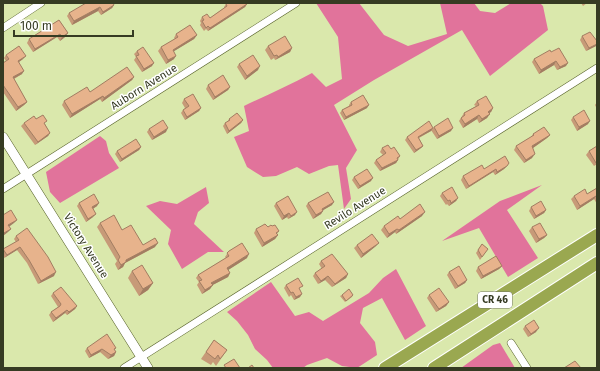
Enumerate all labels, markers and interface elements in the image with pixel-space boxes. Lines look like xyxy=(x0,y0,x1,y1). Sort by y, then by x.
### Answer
scale bar xyxy=(14,12,133,38)
text: 100 m xyxy=(20,19,52,33)
street label: Auborn Avenue xyxy=(108,61,180,113)
street label: Revilo Avenue xyxy=(322,184,388,232)
street label: Victory Avenue xyxy=(61,211,111,281)
road number: CR 46 xyxy=(478,292,512,308)

